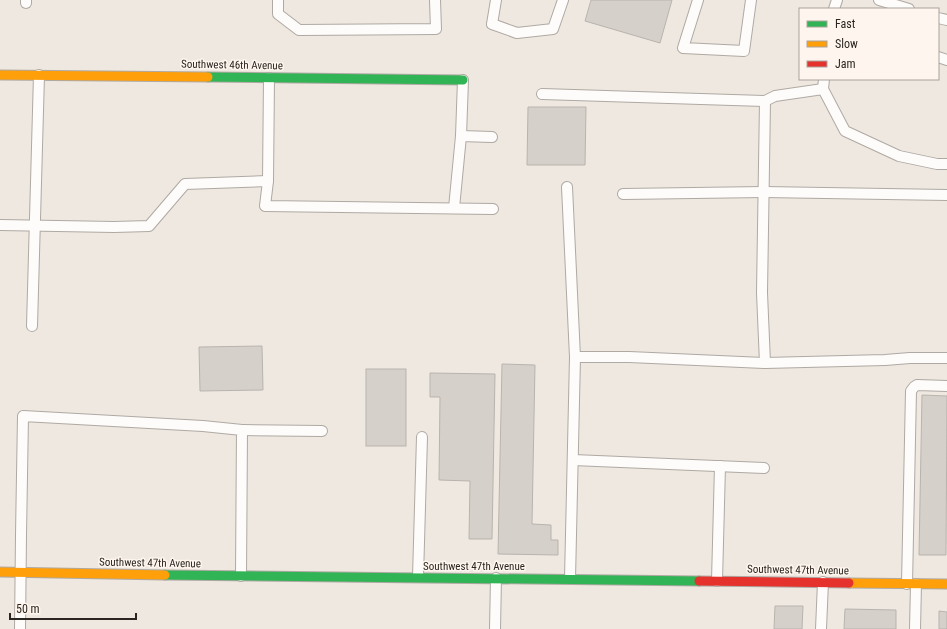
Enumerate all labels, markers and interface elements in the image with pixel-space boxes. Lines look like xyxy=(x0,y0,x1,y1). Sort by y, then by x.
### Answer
legend xyxy=(799,8,939,80)
text: Fast xyxy=(835,17,856,31)
text: Slow xyxy=(835,37,858,51)
text: Jam xyxy=(835,57,856,71)
street label: Southwest 46th Avenue xyxy=(181,58,283,72)
street label: Southwest 47th Avenue xyxy=(99,556,201,570)
street label: Southwest 47th Avenue xyxy=(423,560,525,573)
street label: Southwest 47th Avenue xyxy=(747,563,849,577)
scale bar xyxy=(10,595,136,621)
text: 50 m xyxy=(16,602,40,616)

